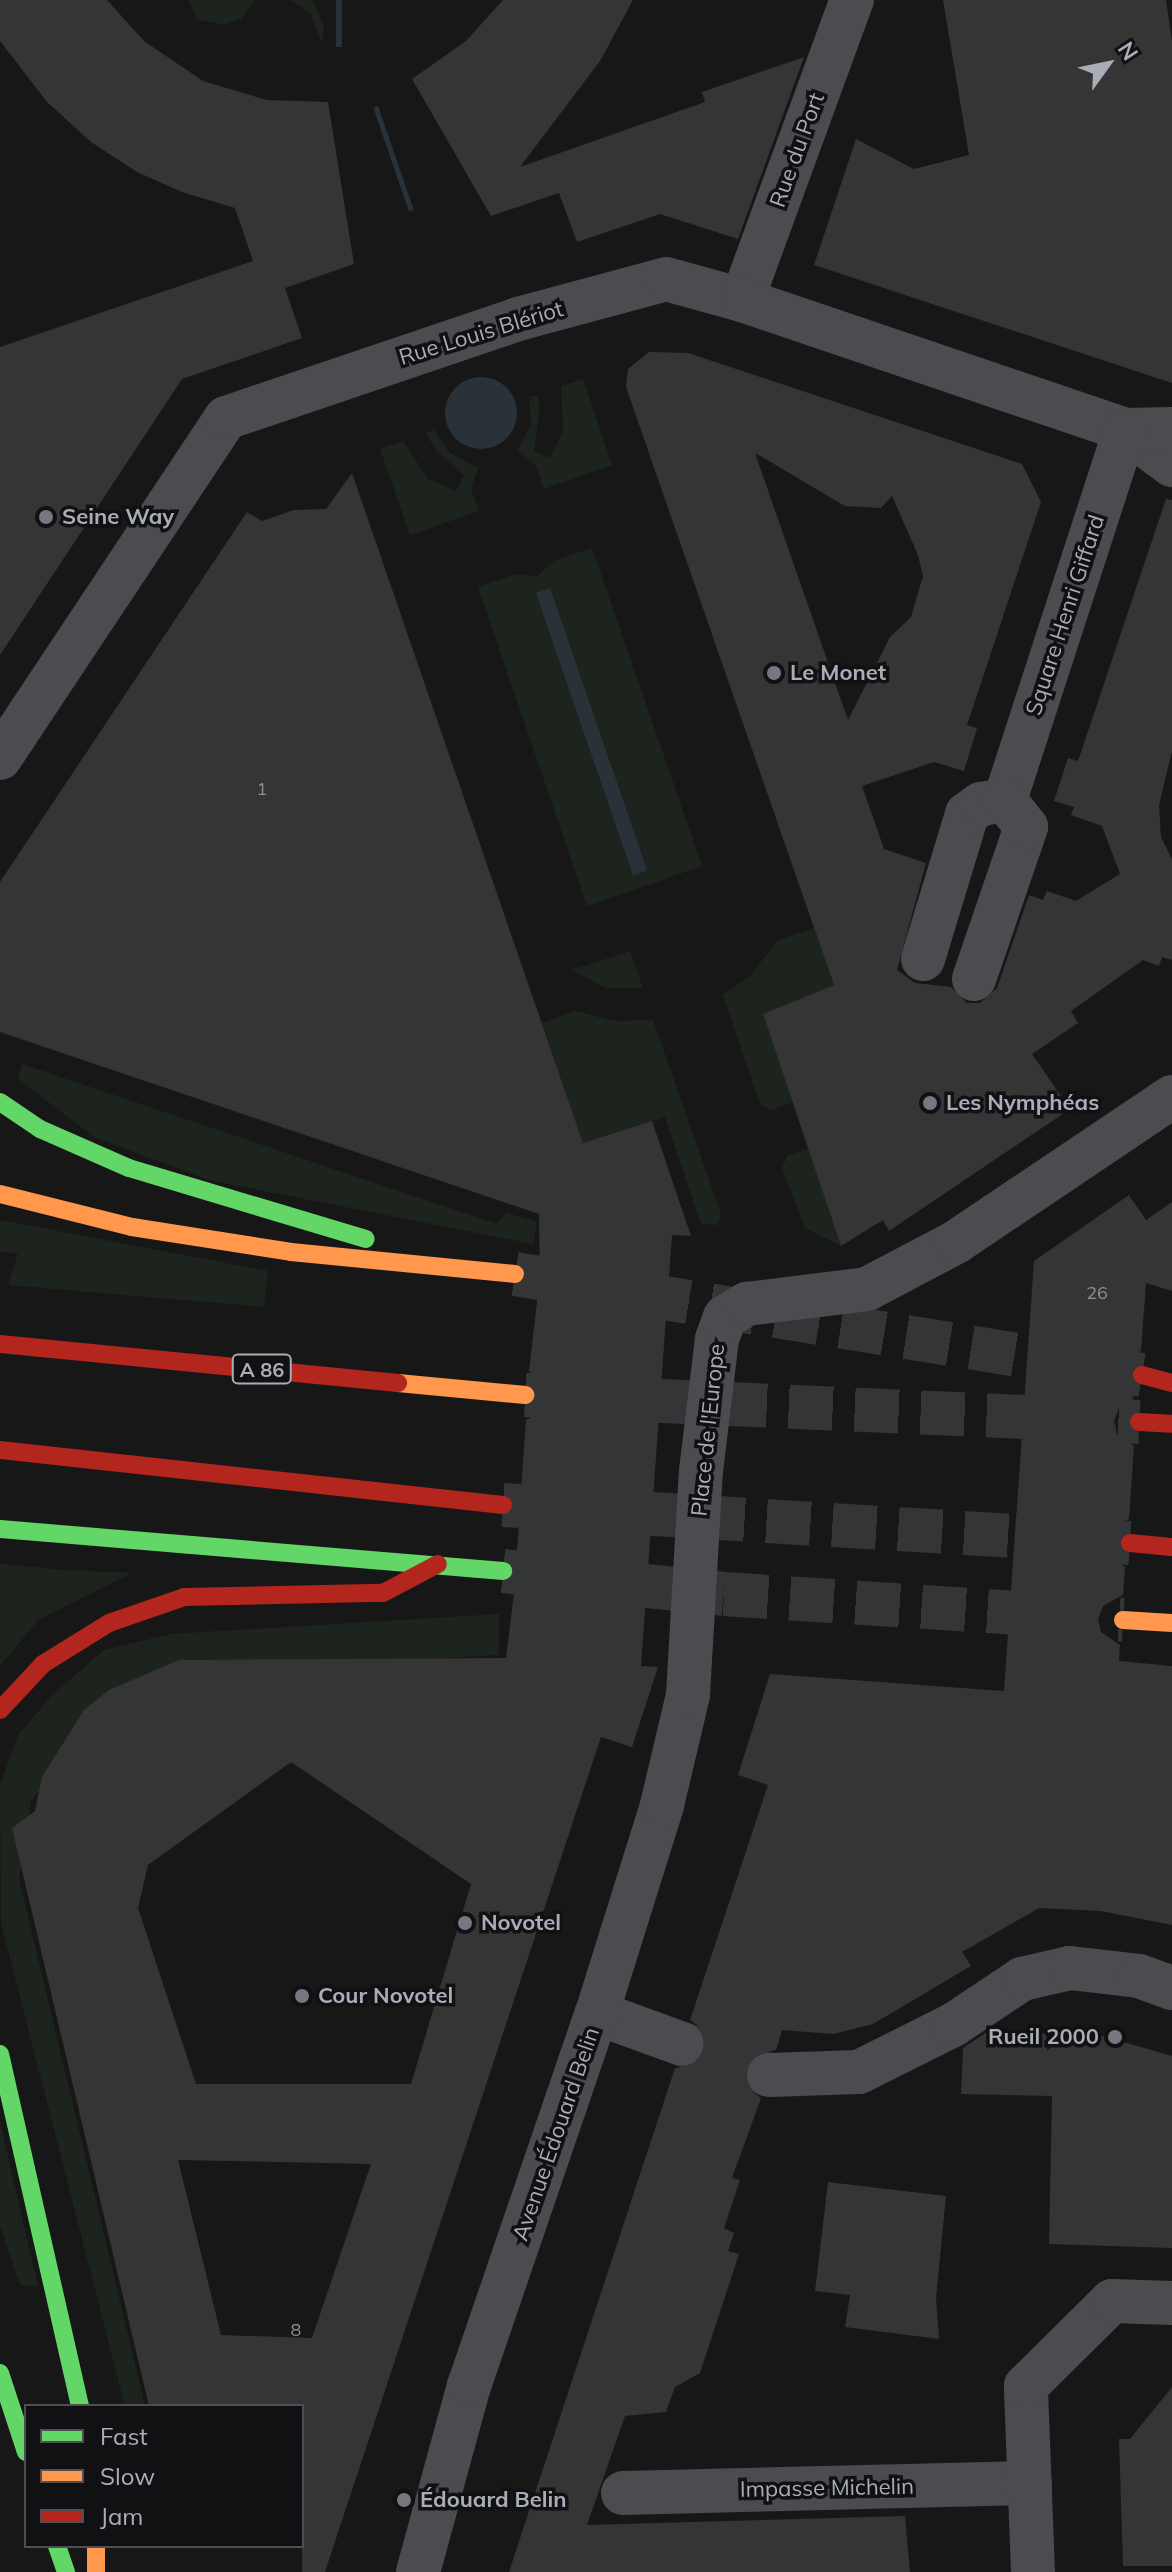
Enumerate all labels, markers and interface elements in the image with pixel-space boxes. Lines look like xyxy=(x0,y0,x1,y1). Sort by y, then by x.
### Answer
north arrow xyxy=(1068,24,1148,104)
text: N xyxy=(1112,36,1144,66)
street label: Rue du Port xyxy=(764,89,830,211)
street label: Rue Louis Blériot xyxy=(396,295,566,371)
place label: Seine Way xyxy=(62,504,174,530)
marker: Seine Way xyxy=(37,508,55,526)
street label: Square Henri Giffard xyxy=(1020,512,1110,718)
place label: Le Monet xyxy=(790,660,886,686)
marker: Le Monet xyxy=(765,664,783,682)
house number: 1 xyxy=(257,778,267,800)
place label: Les Nymphéas xyxy=(946,1090,1099,1116)
marker: Les Nymphéas xyxy=(921,1094,939,1112)
house number: 26 xyxy=(1086,1282,1108,1304)
street label: Place de l'Europe xyxy=(686,1342,730,1518)
road number: A 86 xyxy=(230,1353,294,1385)
place label: Novotel xyxy=(481,1910,561,1936)
marker: Novotel xyxy=(456,1914,474,1932)
place label: Cour Novotel xyxy=(318,1983,453,2009)
marker: Cour Novotel xyxy=(293,1987,311,2005)
street label: Avenue Édouard Belin xyxy=(507,2024,605,2244)
place label: Rueil 2000 xyxy=(988,2024,1099,2050)
marker: Rueil 2000 xyxy=(1106,2028,1124,2046)
house number: 8 xyxy=(291,2319,301,2341)
legend xyxy=(24,2404,304,2548)
text: Fast xyxy=(100,2421,148,2451)
text: Slow xyxy=(100,2461,155,2491)
street label: Impasse Michelin xyxy=(740,2473,914,2503)
place label: Édouard Belin xyxy=(420,2487,567,2513)
marker: Édouard Belin xyxy=(395,2491,413,2509)
text: Jam xyxy=(100,2501,143,2531)

